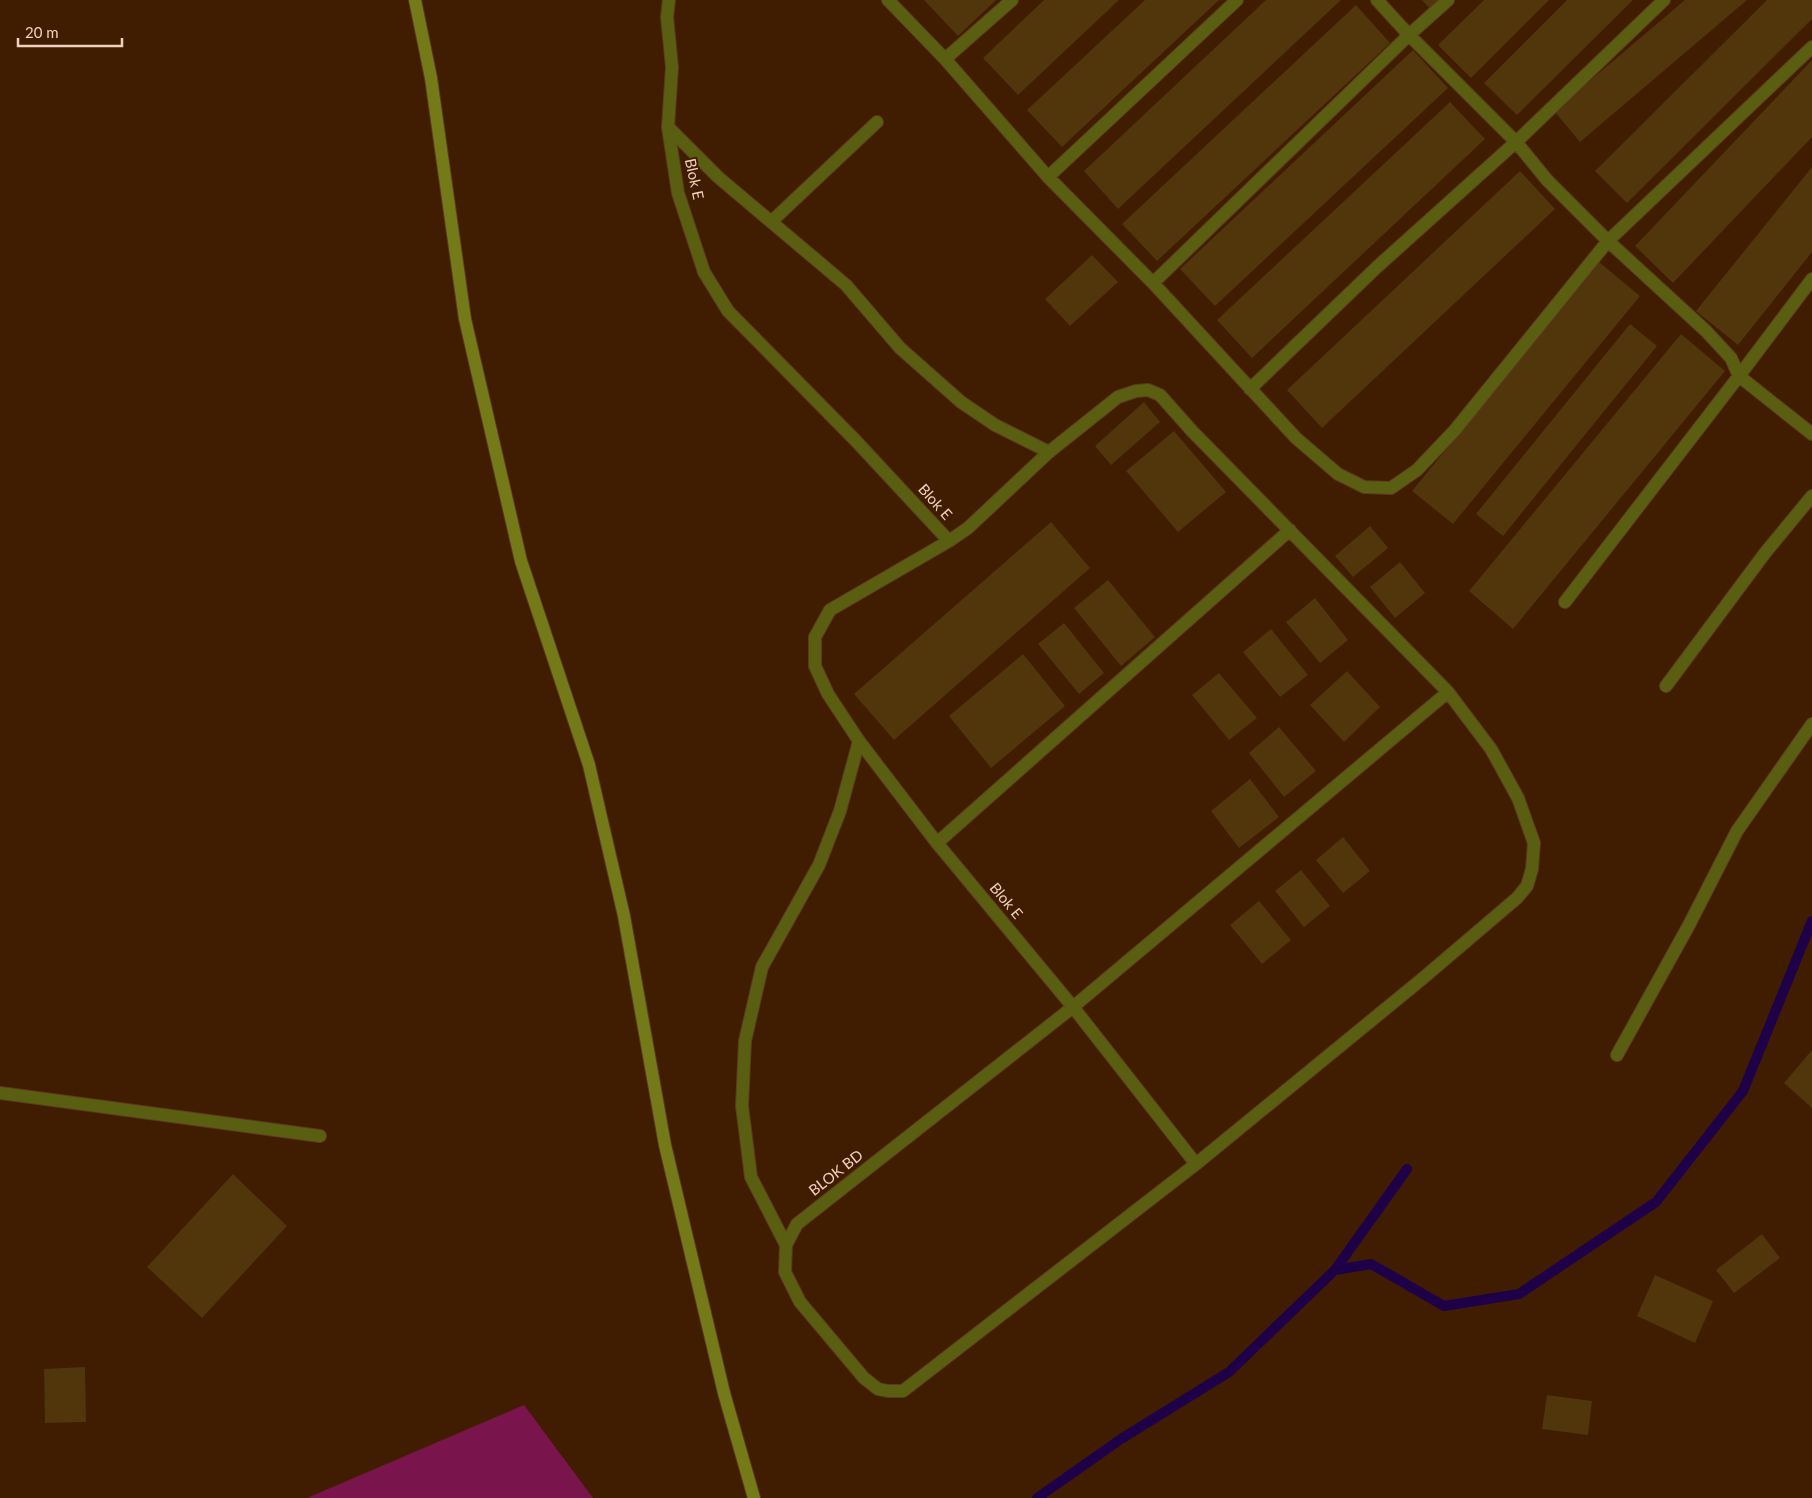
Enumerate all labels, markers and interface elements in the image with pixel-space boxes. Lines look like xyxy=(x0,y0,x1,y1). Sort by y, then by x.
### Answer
scale bar xyxy=(18,15,121,47)
text: 20 m xyxy=(25,23,59,41)
street label: Blok E xyxy=(682,157,708,201)
street label: Blok E xyxy=(915,480,956,523)
street label: Blok E xyxy=(986,879,1027,922)
street label: BLOK BD xyxy=(805,1145,866,1199)

